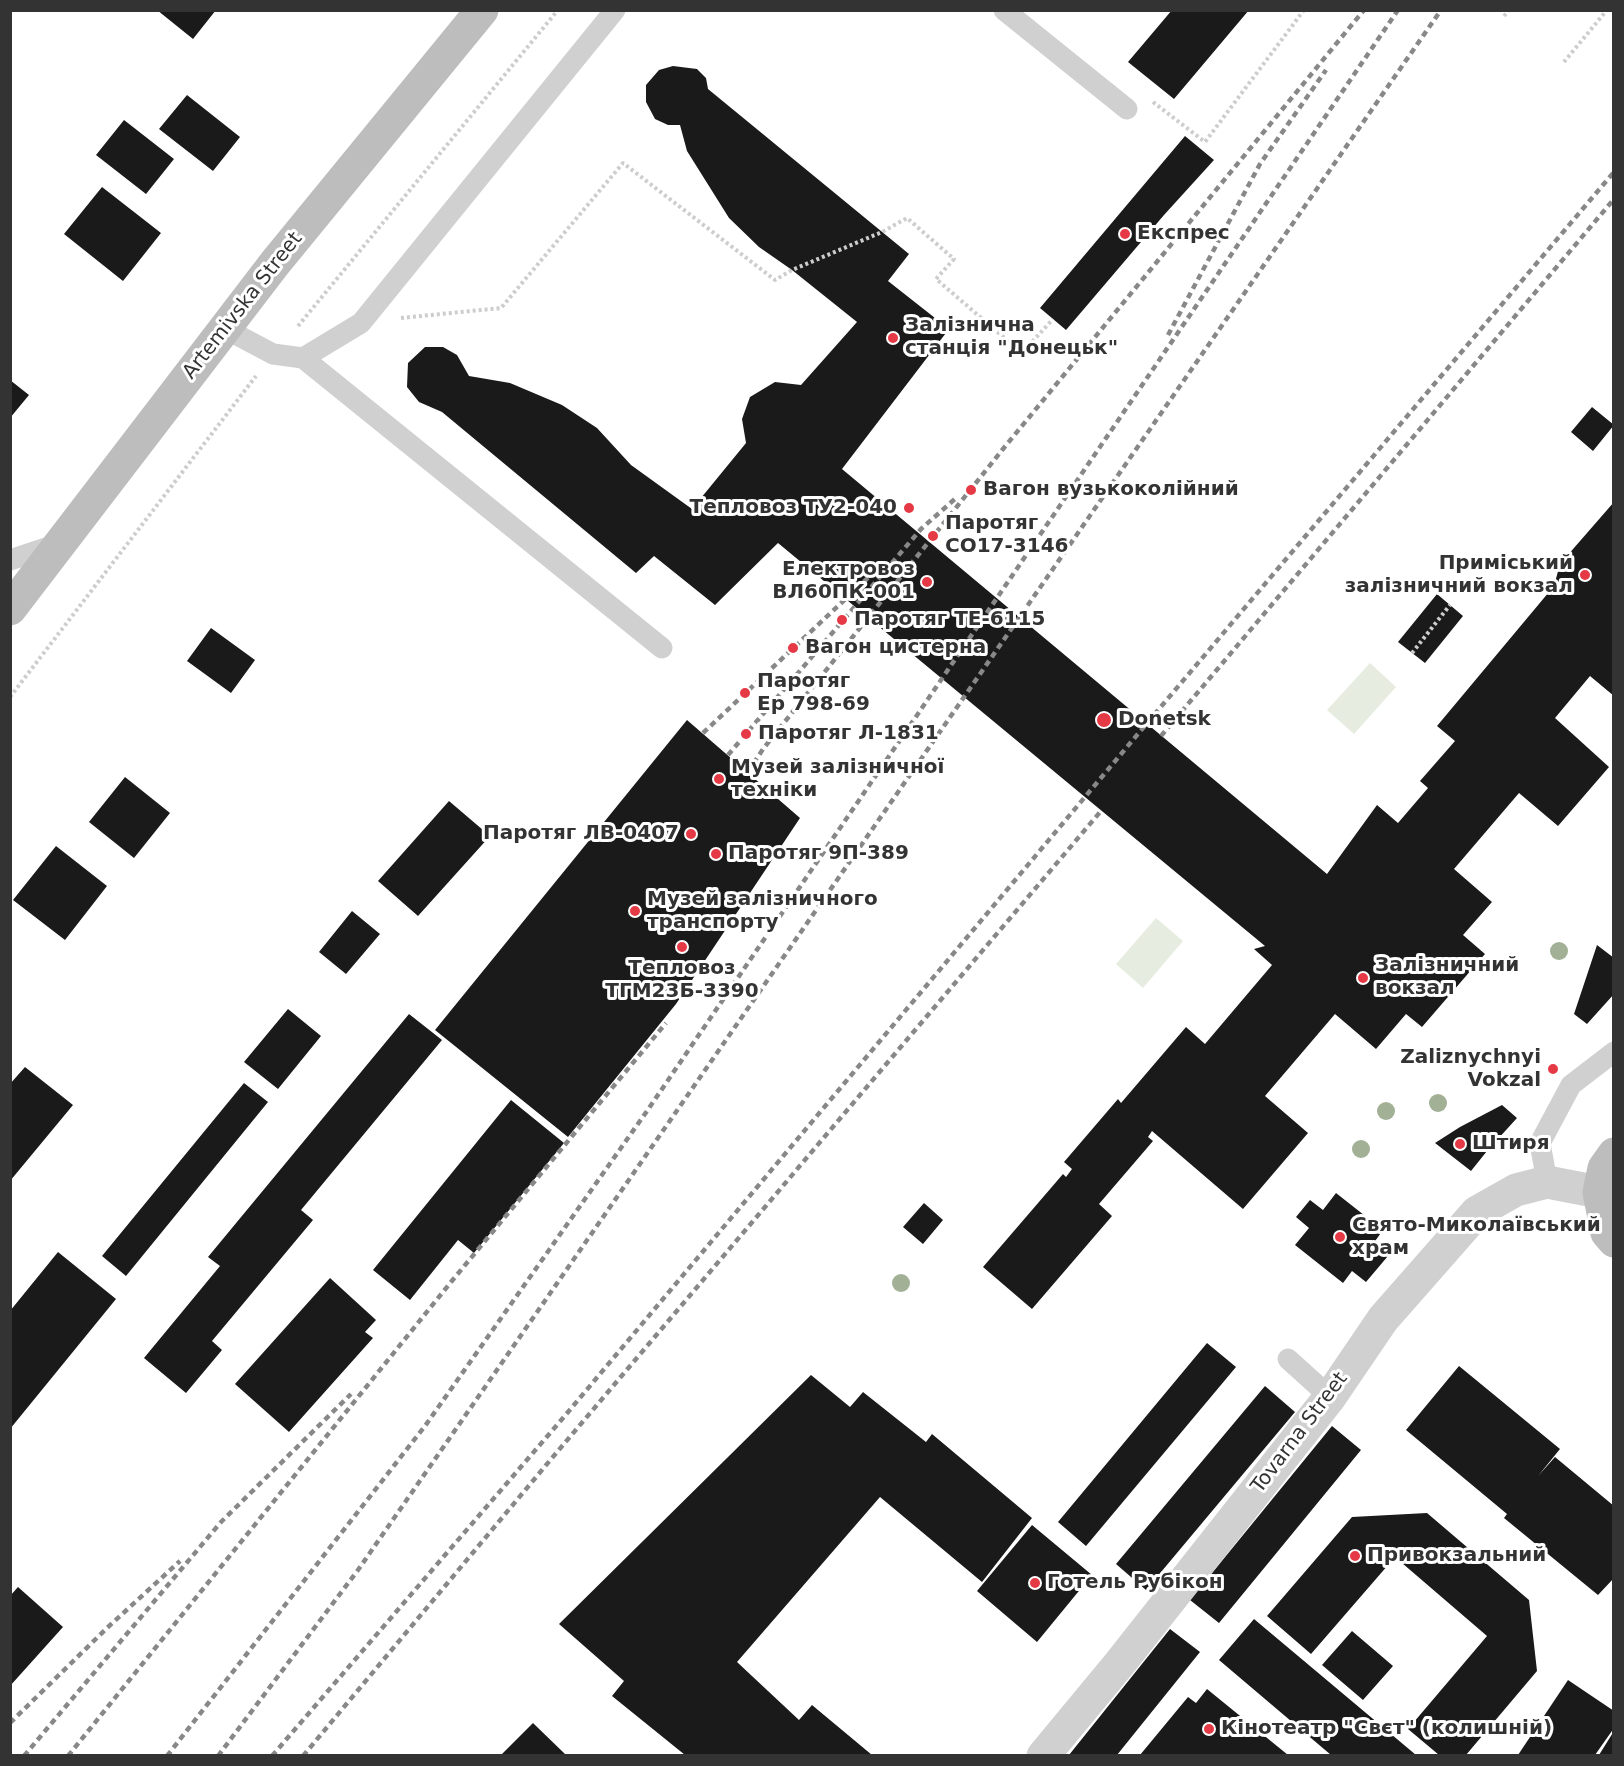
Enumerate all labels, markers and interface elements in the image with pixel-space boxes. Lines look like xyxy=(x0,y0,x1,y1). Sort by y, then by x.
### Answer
place label: Експрес xyxy=(1137,222,1230,246)
marker: Експрес xyxy=(1118,227,1132,241)
street label: Artemivska Street xyxy=(178,228,308,384)
place label: Залізнична станція "Донецьк" xyxy=(905,314,1118,361)
marker: Залізнична станція "Донецьк" xyxy=(886,331,900,345)
place label: Вагон вузькоколійний xyxy=(983,478,1239,502)
marker: Вагон вузькоколійний xyxy=(964,483,978,497)
place label: Тепловоз ТУ2-040 xyxy=(690,496,897,520)
marker: Тепловоз ТУ2-040 xyxy=(902,501,916,515)
place label: Паротяг СО17-3146 xyxy=(945,512,1068,559)
marker: Паротяг СО17-3146 xyxy=(926,529,940,543)
place label: Приміський залізничний вокзал xyxy=(1345,552,1573,599)
place label: Електровоз ВЛ60ПК-001 xyxy=(772,558,915,605)
marker: Приміський залізничний вокзал xyxy=(1578,568,1592,582)
marker: Електровоз ВЛ60ПК-001 xyxy=(920,575,934,589)
place label: Паротяг ТЕ-6115 xyxy=(854,608,1045,632)
marker: Паротяг ТЕ-6115 xyxy=(835,613,849,627)
place label: Вагон цистерна xyxy=(805,636,986,660)
marker: Вагон цистерна xyxy=(786,641,800,655)
place label: Паротяг Ер 798-69 xyxy=(757,670,870,717)
marker: Паротяг Ер 798-69 xyxy=(738,686,752,700)
place label: Donetsk xyxy=(1118,708,1211,732)
marker: Donetsk xyxy=(1095,711,1113,729)
place label: Паротяг Л-1831 xyxy=(758,722,939,746)
marker: Паротяг Л-1831 xyxy=(739,727,753,741)
place label: Музей залізничної техніки xyxy=(731,756,944,803)
marker: Музей залізничної техніки xyxy=(712,772,726,786)
place label: Паротяг ЛВ-0407 xyxy=(483,822,679,846)
marker: Паротяг ЛВ-0407 xyxy=(684,827,698,841)
place label: Паротяг 9П-389 xyxy=(728,842,909,866)
marker: Паротяг 9П-389 xyxy=(709,847,723,861)
place label: Музей залізничного транспорту xyxy=(647,888,878,935)
marker: Музей залізничного транспорту xyxy=(628,904,642,918)
marker: Тепловоз ТГМ23Б-3390 xyxy=(675,940,689,954)
place label: Залізничний вокзал xyxy=(1375,954,1519,1001)
place label: Тепловоз ТГМ23Б-3390 xyxy=(605,957,759,1004)
marker: Залізничний вокзал xyxy=(1356,971,1370,985)
place label: Zaliznychnyi Vokzal xyxy=(1400,1046,1541,1093)
marker: Zaliznychnyi Vokzal xyxy=(1546,1062,1560,1076)
place label: Штиря xyxy=(1472,1132,1549,1156)
marker: Штиря xyxy=(1453,1137,1467,1151)
place label: Свято-Миколаївський храм xyxy=(1352,1214,1601,1261)
marker: Свято-Миколаївський храм xyxy=(1333,1230,1347,1244)
street label: Tovarna Street xyxy=(1247,1368,1353,1498)
place label: Привокзальний xyxy=(1367,1544,1546,1568)
marker: Привокзальний xyxy=(1348,1549,1362,1563)
place label: Готель Рубікон xyxy=(1047,1571,1223,1595)
marker: Готель Рубікон xyxy=(1028,1576,1042,1590)
place label: Кінотеатр "Свєт" (колишній) xyxy=(1221,1717,1552,1741)
marker: Кінотеатр "Свєт" (колишній) xyxy=(1202,1722,1216,1736)

